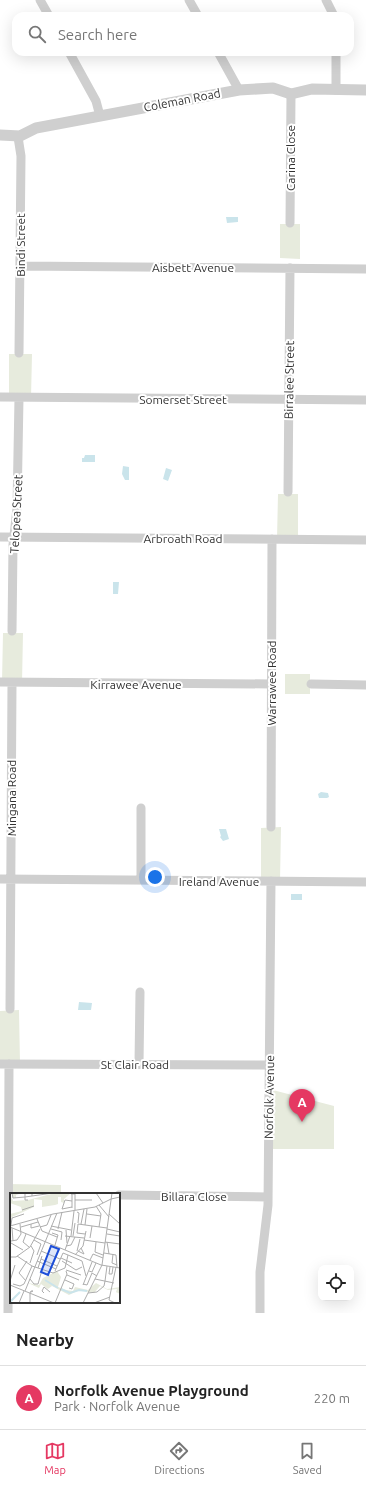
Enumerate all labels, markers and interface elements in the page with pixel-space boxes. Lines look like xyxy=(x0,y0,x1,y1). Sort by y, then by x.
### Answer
search box xyxy=(12,12,354,56)
icon: search xyxy=(26,23,48,45)
text: Search here xyxy=(58,26,137,43)
street label: Coleman Road xyxy=(143,86,221,114)
street label: Carina Close xyxy=(284,125,297,191)
street label: Bindi Street xyxy=(14,213,27,277)
street label: Aisbett Avenue xyxy=(152,261,234,274)
street label: Birralee Street xyxy=(282,340,296,419)
street label: Somerset Street xyxy=(139,393,227,406)
street label: Telopea Street xyxy=(7,474,25,554)
street label: Arbroath Road xyxy=(143,532,223,545)
street label: Warrawee Road xyxy=(265,640,278,726)
street label: Kirrawee Avenue xyxy=(90,678,182,691)
street label: Mingana Road xyxy=(5,760,18,836)
your location xyxy=(145,867,165,887)
street label: Ireland Avenue xyxy=(179,875,259,888)
street label: Norfolk Avenue xyxy=(262,1055,276,1139)
street label: St Clair Road xyxy=(101,1058,169,1071)
pin: A xyxy=(289,1089,315,1122)
street label: Billara Close xyxy=(161,1190,227,1203)
inset map xyxy=(10,1193,120,1303)
map controls xyxy=(318,1265,354,1301)
button: locate xyxy=(318,1265,354,1301)
text: Nearby xyxy=(16,1330,74,1349)
text: Norfolk Avenue Playground xyxy=(54,1382,249,1399)
text: A xyxy=(24,1391,34,1405)
text: 220 m xyxy=(314,1391,350,1405)
text: Park · Norfolk Avenue xyxy=(54,1399,180,1413)
tab: Map xyxy=(44,1440,66,1476)
tab: Directions xyxy=(154,1440,204,1476)
tab: Saved xyxy=(293,1440,322,1476)

